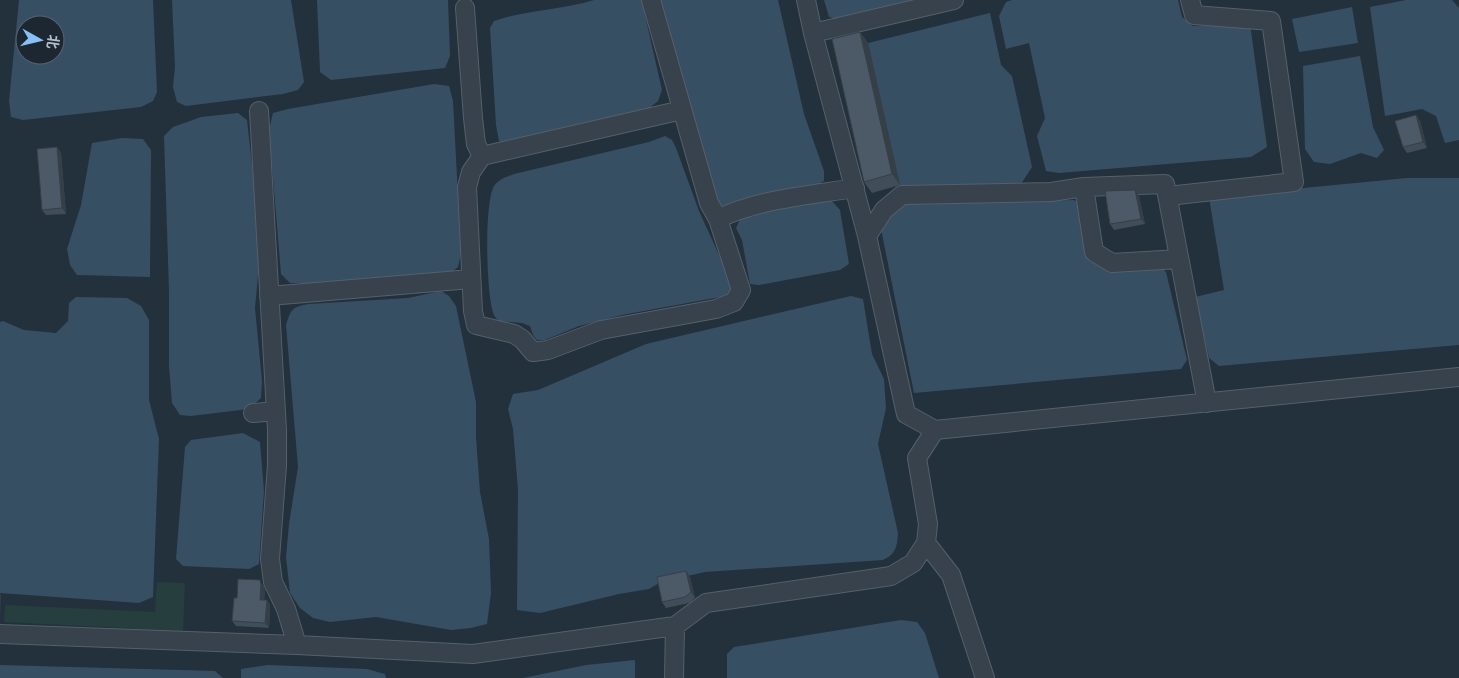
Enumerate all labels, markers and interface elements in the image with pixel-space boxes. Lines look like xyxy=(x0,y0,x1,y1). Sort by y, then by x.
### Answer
north arrow xyxy=(15,15,65,65)
text: 北 xyxy=(42,33,61,50)

